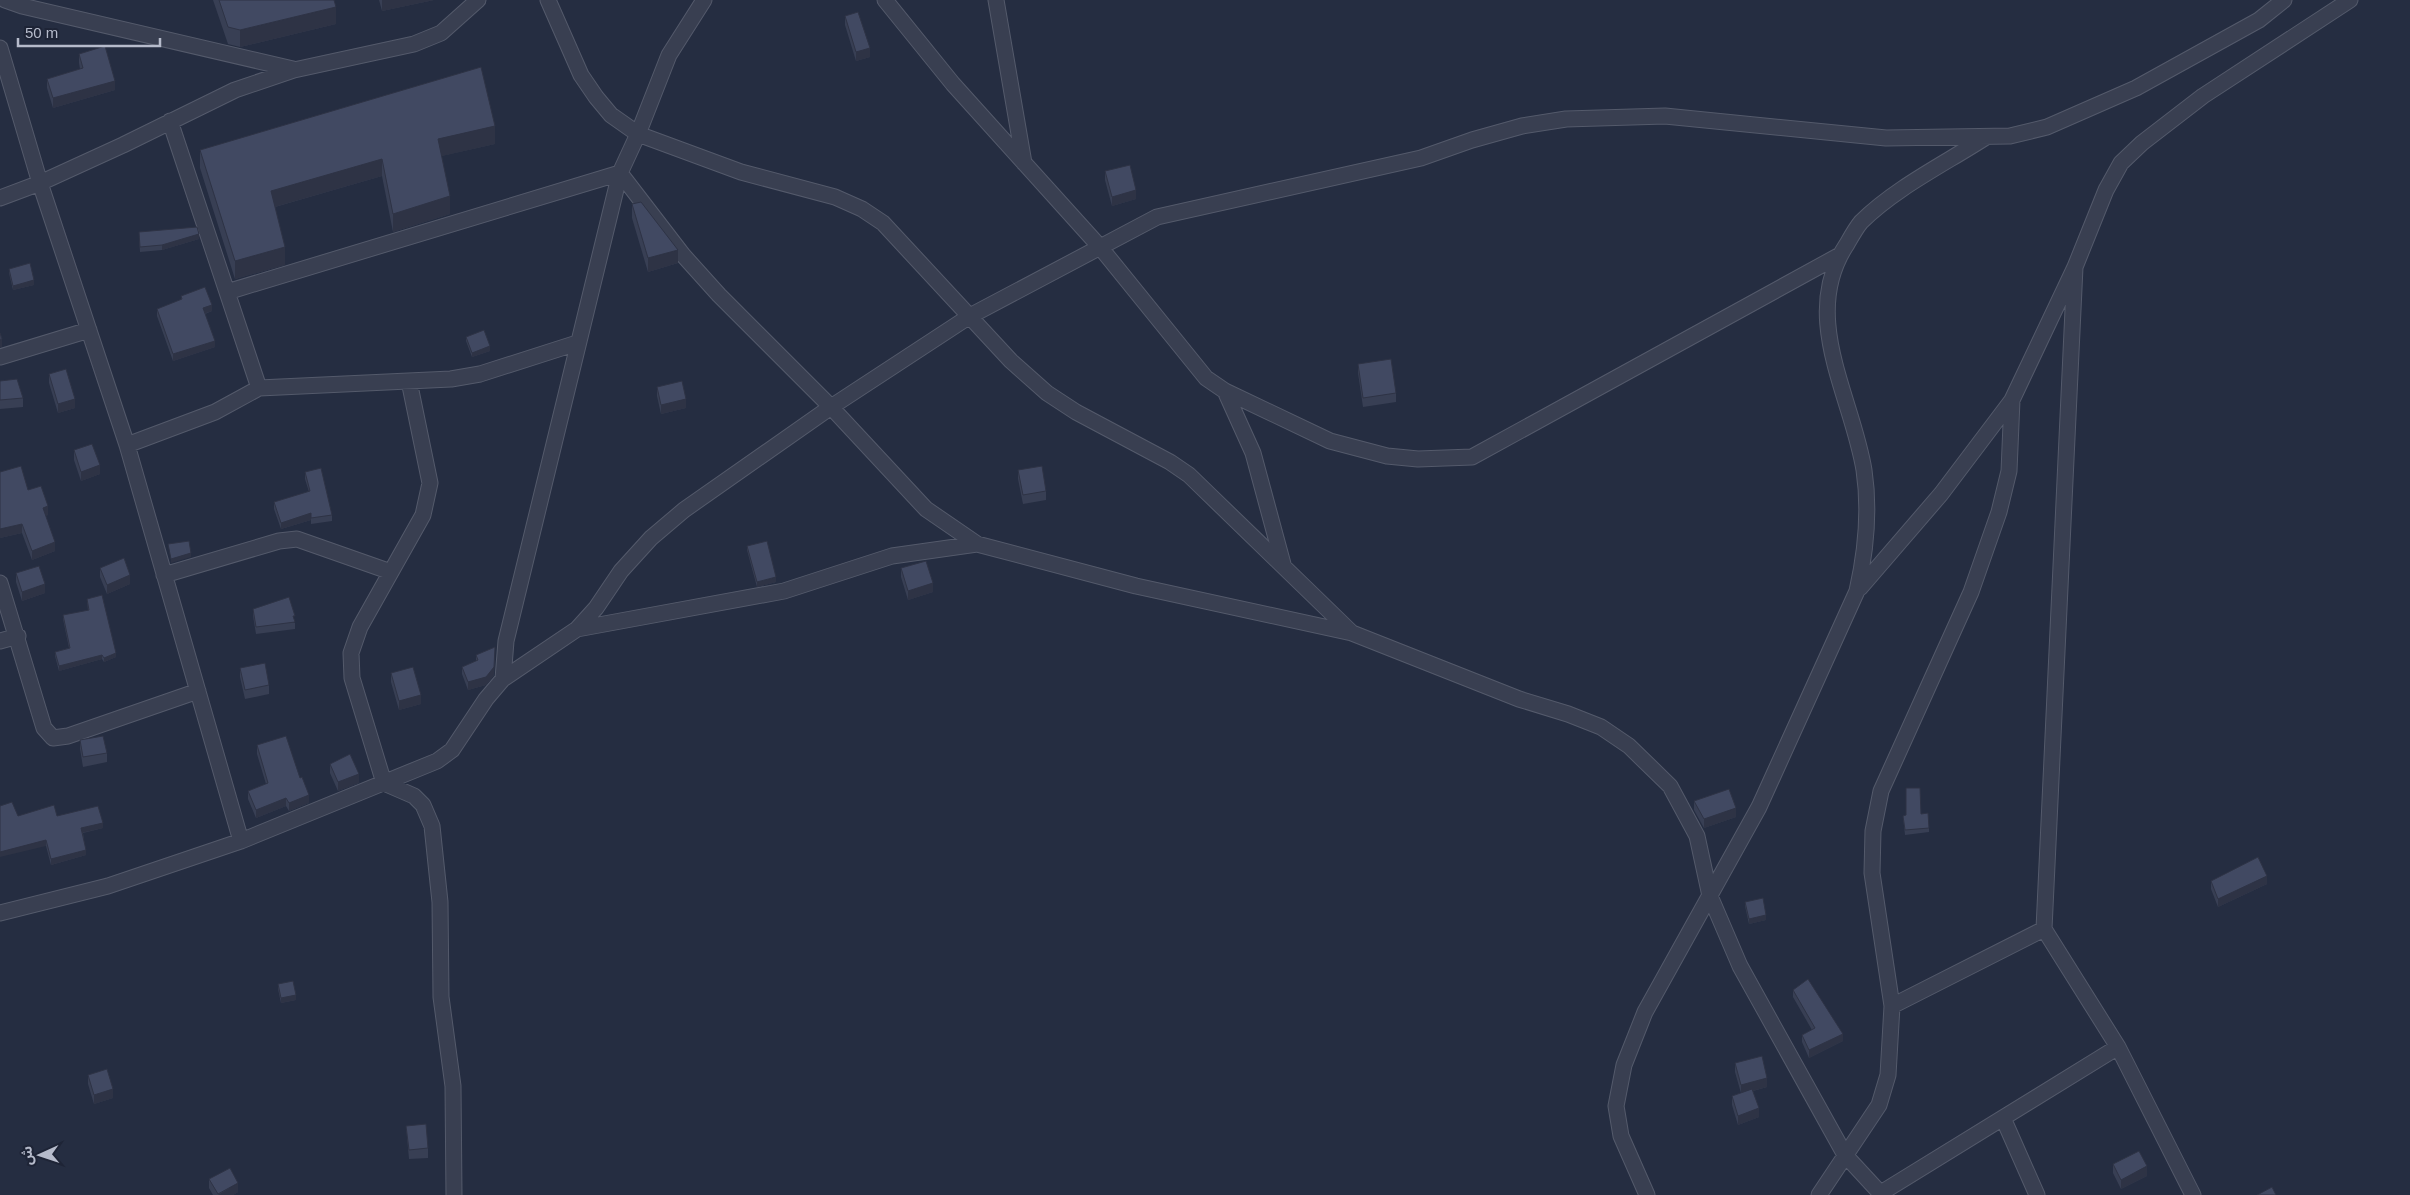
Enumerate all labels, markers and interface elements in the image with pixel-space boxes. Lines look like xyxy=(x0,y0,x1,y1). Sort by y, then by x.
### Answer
scale bar xyxy=(18,15,160,47)
text: 50 m xyxy=(25,24,58,41)
north arrow xyxy=(15,1130,65,1180)
text: ش xyxy=(19,1146,36,1166)

